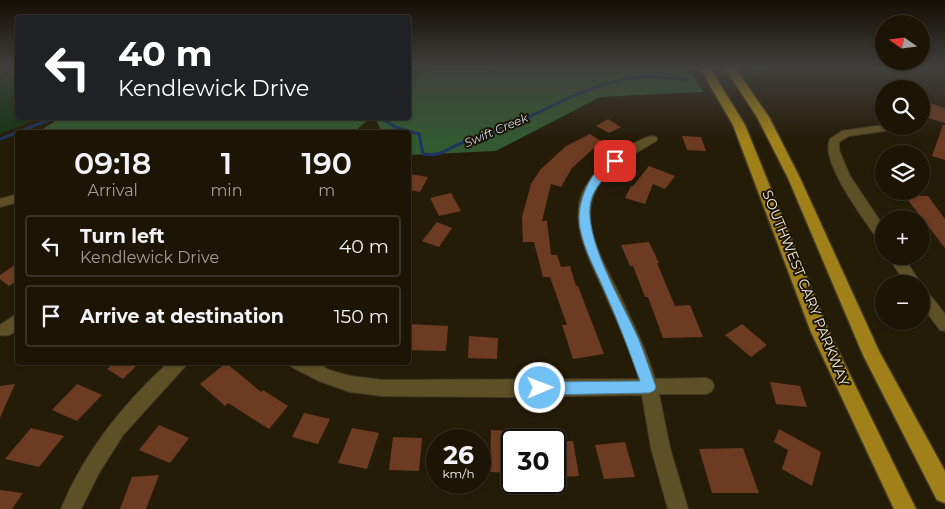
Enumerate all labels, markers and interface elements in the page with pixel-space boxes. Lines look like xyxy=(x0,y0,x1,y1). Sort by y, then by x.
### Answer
north arrow xyxy=(875,15,930,70)
map controls xyxy=(875,15,930,330)
text: 40 m xyxy=(118,32,213,75)
icon: left xyxy=(35,35,100,100)
text: Kendlewick Drive xyxy=(118,75,309,102)
button: search xyxy=(875,80,930,135)
water label: Swift Creek xyxy=(462,109,531,150)
pin xyxy=(594,140,636,182)
text: 09:18 xyxy=(74,145,151,182)
text: 1 xyxy=(221,145,232,182)
text: 190 xyxy=(302,145,352,182)
button: layers xyxy=(875,145,930,200)
icon: arrive xyxy=(601,147,629,175)
text: Arrival xyxy=(87,181,138,200)
text: min xyxy=(210,181,242,200)
text: m xyxy=(318,181,335,200)
street label: SOUTHWEST CARY PARKWAY xyxy=(758,187,854,389)
button: + xyxy=(875,210,930,265)
text: Turn left xyxy=(80,225,165,248)
icon: left xyxy=(37,232,65,260)
text: 40 m xyxy=(339,235,389,258)
text: Kendlewick Drive xyxy=(80,248,219,267)
button: − xyxy=(875,275,930,330)
icon: arrive xyxy=(37,302,65,330)
text: Arrive at destination xyxy=(80,305,284,328)
text: 150 m xyxy=(334,305,389,328)
position arrow xyxy=(513,361,565,413)
speed limit sign: 30 xyxy=(501,429,566,494)
text: 26 xyxy=(443,440,474,470)
text: km/h xyxy=(442,466,475,481)

